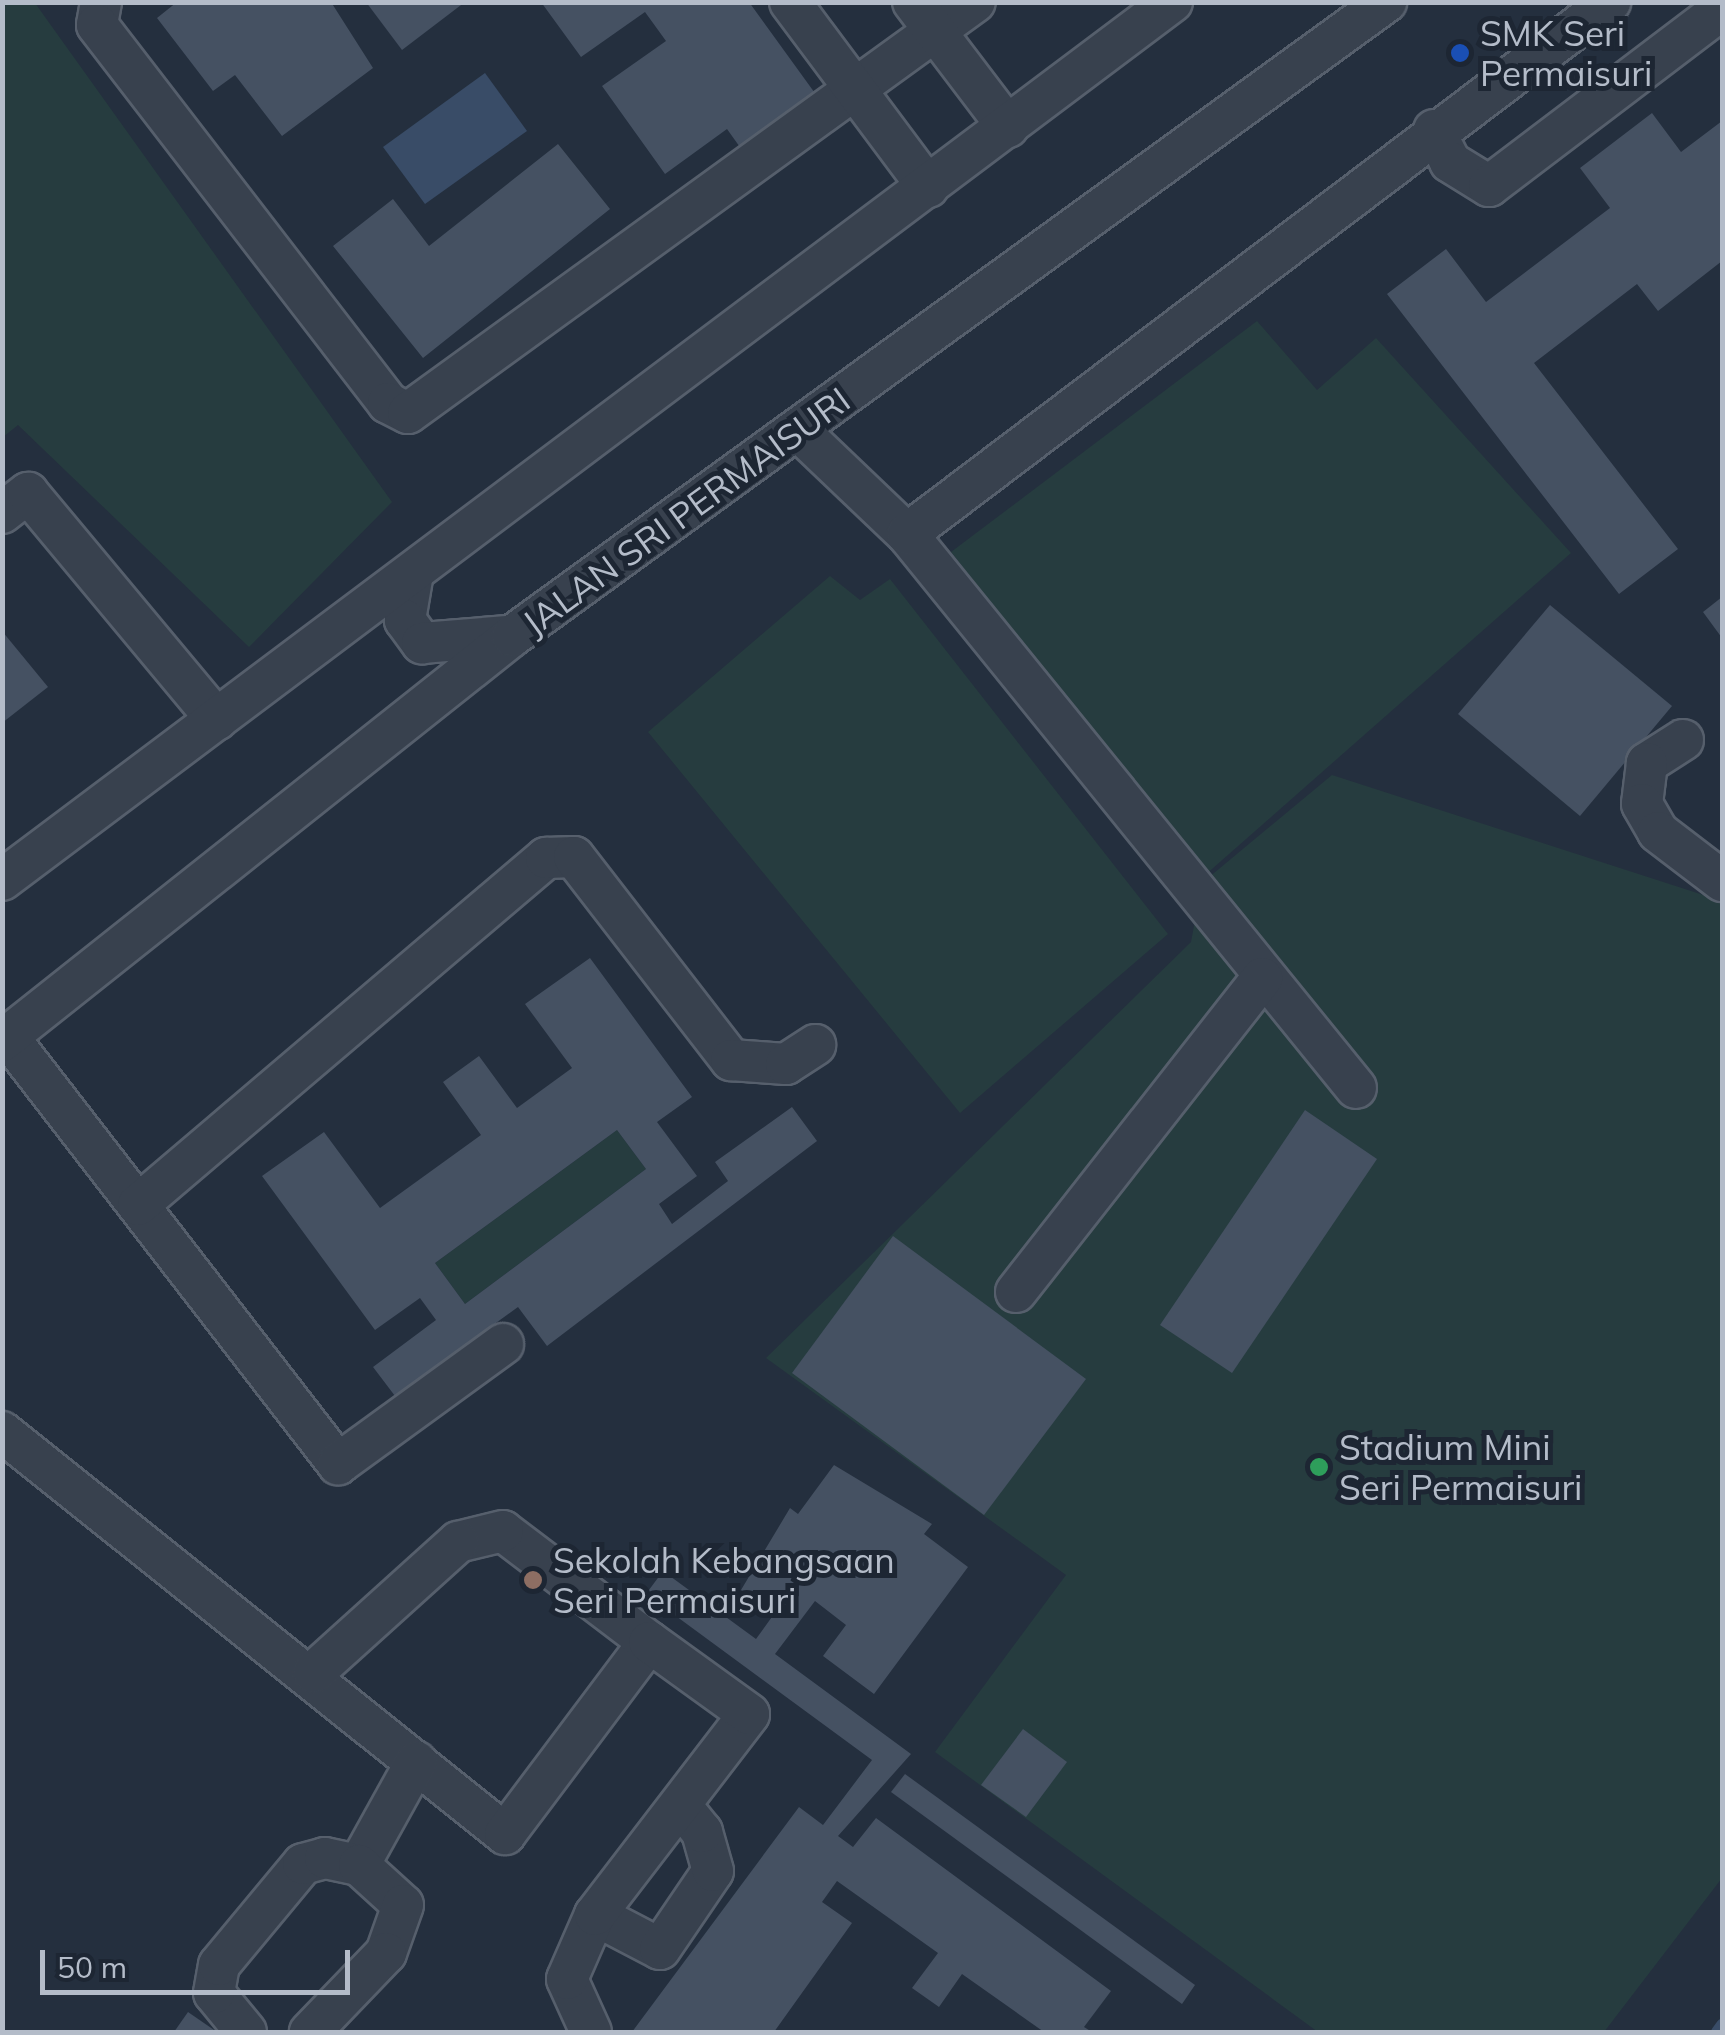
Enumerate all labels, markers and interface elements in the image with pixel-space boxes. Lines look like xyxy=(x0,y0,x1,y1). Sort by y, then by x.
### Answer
place label: SMK Seri Permaisuri xyxy=(1480,12,1652,94)
marker: SMK Seri Permaisuri xyxy=(1449,42,1471,64)
street label: JALAN SRI PERMAISURI xyxy=(514,378,858,644)
place label: Stadium Mini Seri Permaisuri xyxy=(1339,1426,1582,1508)
marker: Stadium Mini Seri Permaisuri xyxy=(1308,1456,1330,1478)
place label: Sekolah Kebangsaan Seri Permaisuri xyxy=(553,1539,895,1621)
marker: Sekolah Kebangsaan Seri Permaisuri xyxy=(522,1569,544,1591)
scale bar xyxy=(45,1930,355,1992)
text: 50 m xyxy=(57,1948,127,1986)

